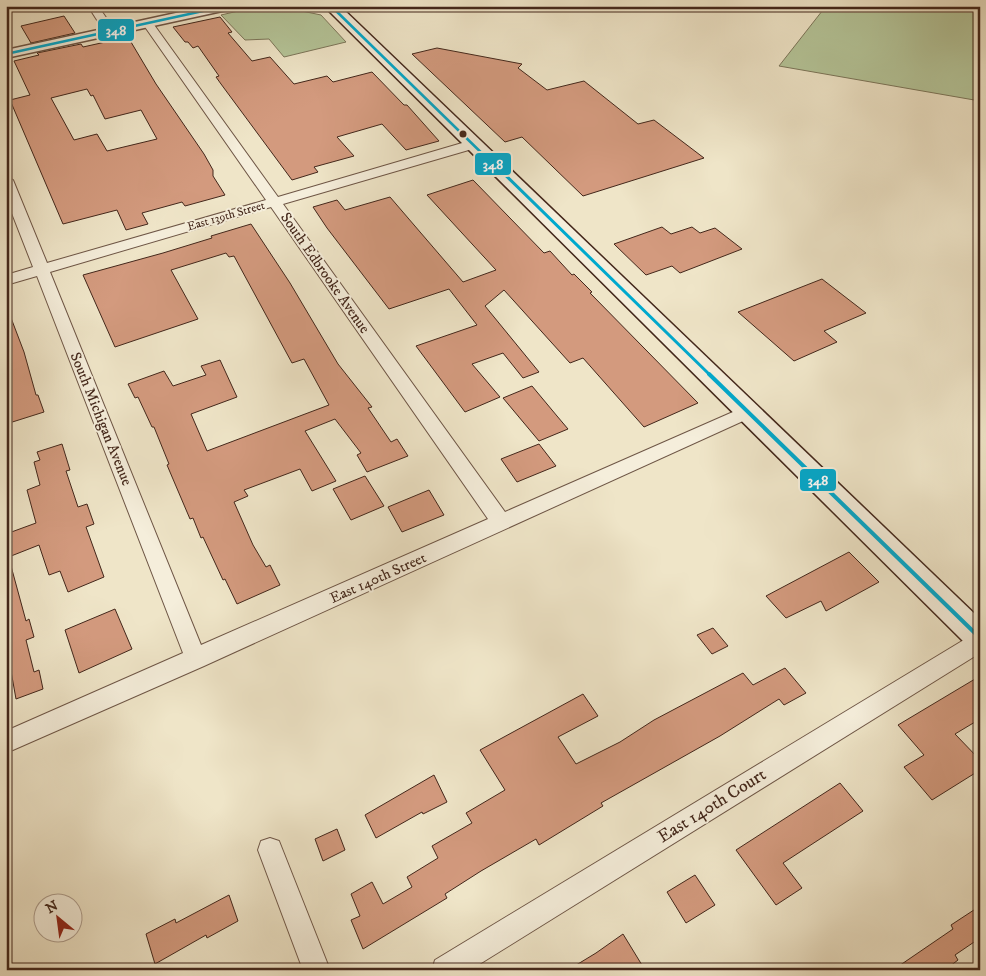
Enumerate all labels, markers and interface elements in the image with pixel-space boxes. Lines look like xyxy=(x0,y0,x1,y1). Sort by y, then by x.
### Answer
line badge: 348 xyxy=(97,18,135,42)
text: 348 xyxy=(106,22,126,40)
unlabelled marker xyxy=(458,129,468,139)
line badge: 348 xyxy=(474,152,512,176)
text: 348 xyxy=(483,156,503,174)
street label: East 139th Street xyxy=(185,198,267,234)
street label: South Edbrooke Avenue xyxy=(276,209,374,337)
street label: South Michigan Avenue xyxy=(66,350,136,488)
line badge: 348 xyxy=(799,468,837,492)
text: 348 xyxy=(808,472,828,490)
street label: East 140th Street xyxy=(327,548,429,608)
street label: East 140th Court xyxy=(654,764,770,848)
north arrow xyxy=(32,894,82,944)
text: N xyxy=(43,897,62,918)

